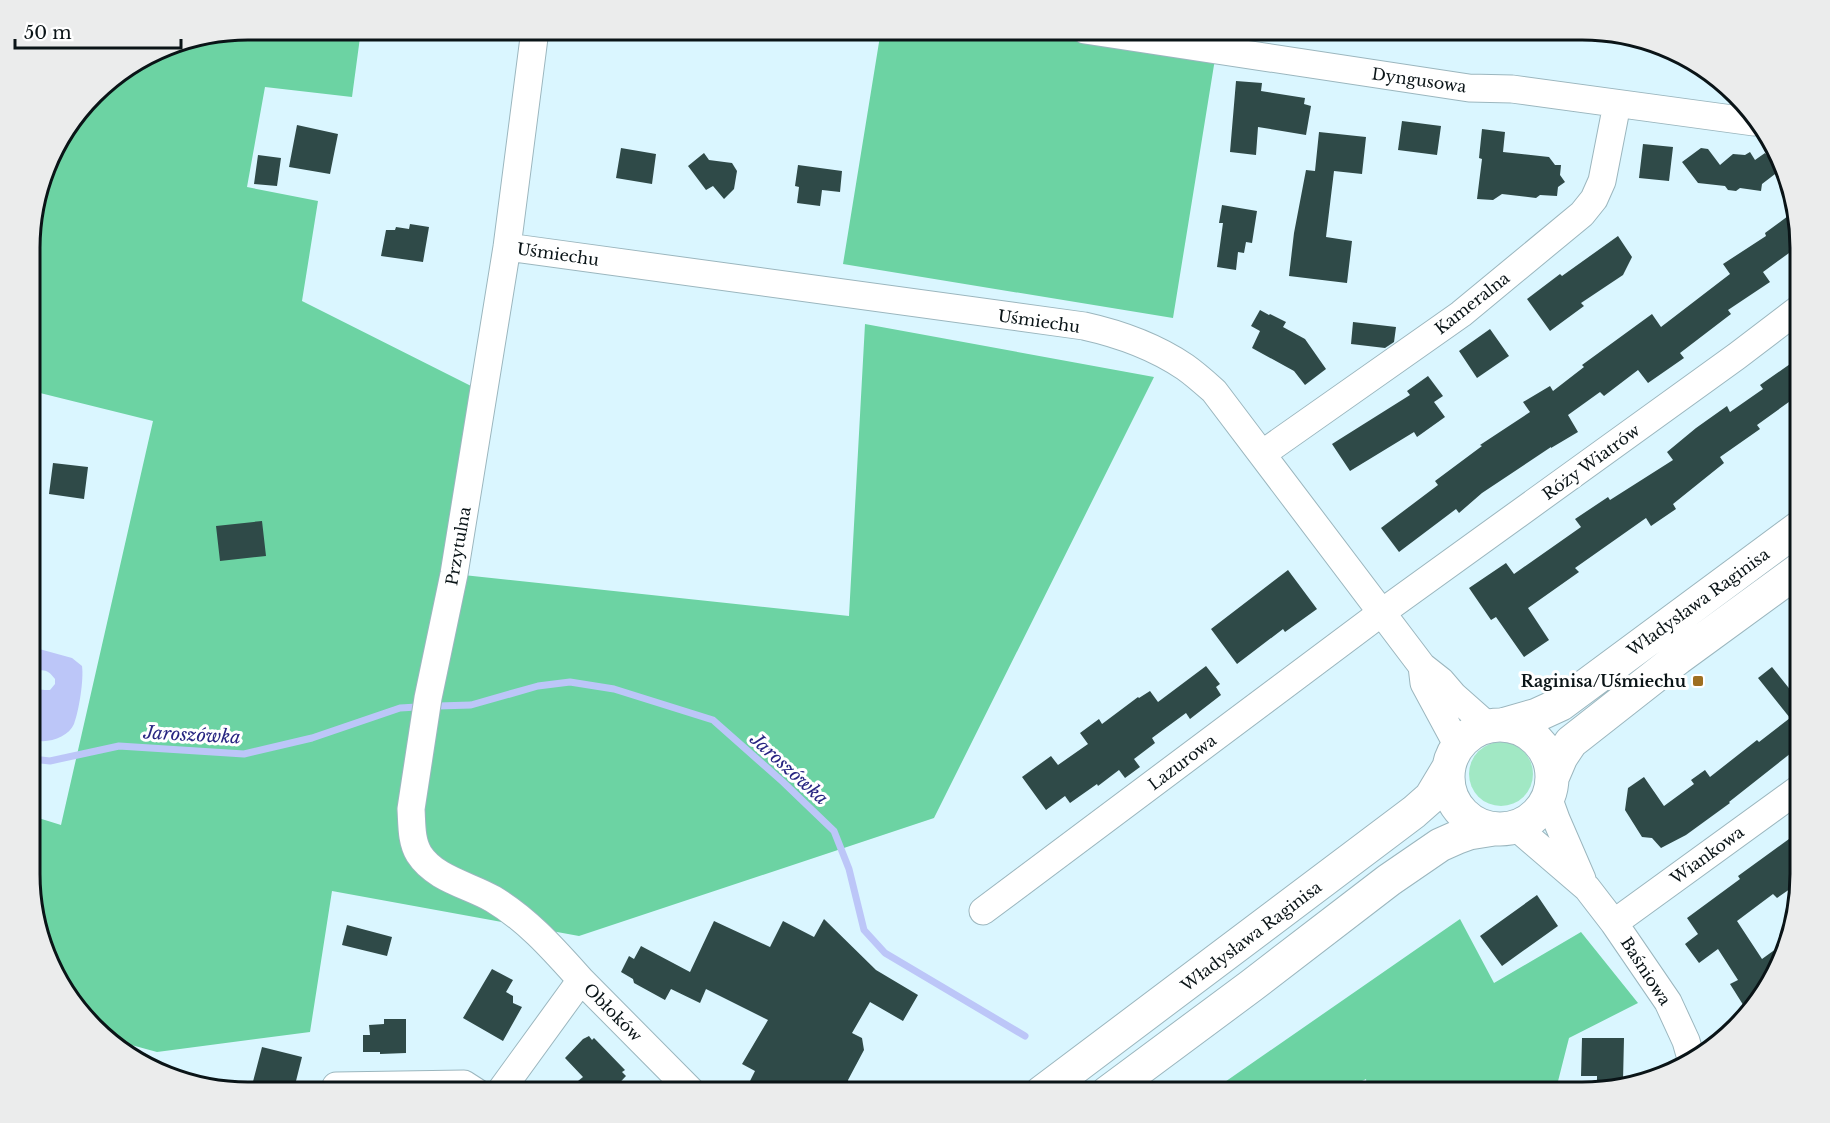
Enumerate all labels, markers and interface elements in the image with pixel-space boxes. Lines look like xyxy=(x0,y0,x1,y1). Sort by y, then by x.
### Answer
scale bar xyxy=(15,12,182,50)
text: 50 m xyxy=(24,22,72,44)
street label: Dyngusowa xyxy=(1370,63,1468,97)
street label: Uśmiechu xyxy=(516,238,601,270)
street label: Kameralna xyxy=(1431,268,1513,338)
street label: Uśmiechu xyxy=(997,305,1082,337)
street label: Róży Wiatrów xyxy=(1538,420,1644,504)
street label: Przytulna xyxy=(441,505,475,587)
street label: Władysława Raginisa xyxy=(1622,544,1773,661)
place label: Raginisa/Uśmiechu xyxy=(1521,671,1687,691)
marker: Raginisa/Uśmiechu xyxy=(1691,674,1705,688)
water label: Jaroszówka xyxy=(142,721,241,749)
water label: Jaroszówka xyxy=(745,728,832,810)
street label: Lazurowa xyxy=(1144,730,1220,794)
street label: Wiankowa xyxy=(1666,822,1748,889)
street label: Władysława Raginisa xyxy=(1176,877,1325,996)
street label: Baśniowa xyxy=(1617,933,1676,1009)
street label: Obłoków xyxy=(580,979,647,1046)

